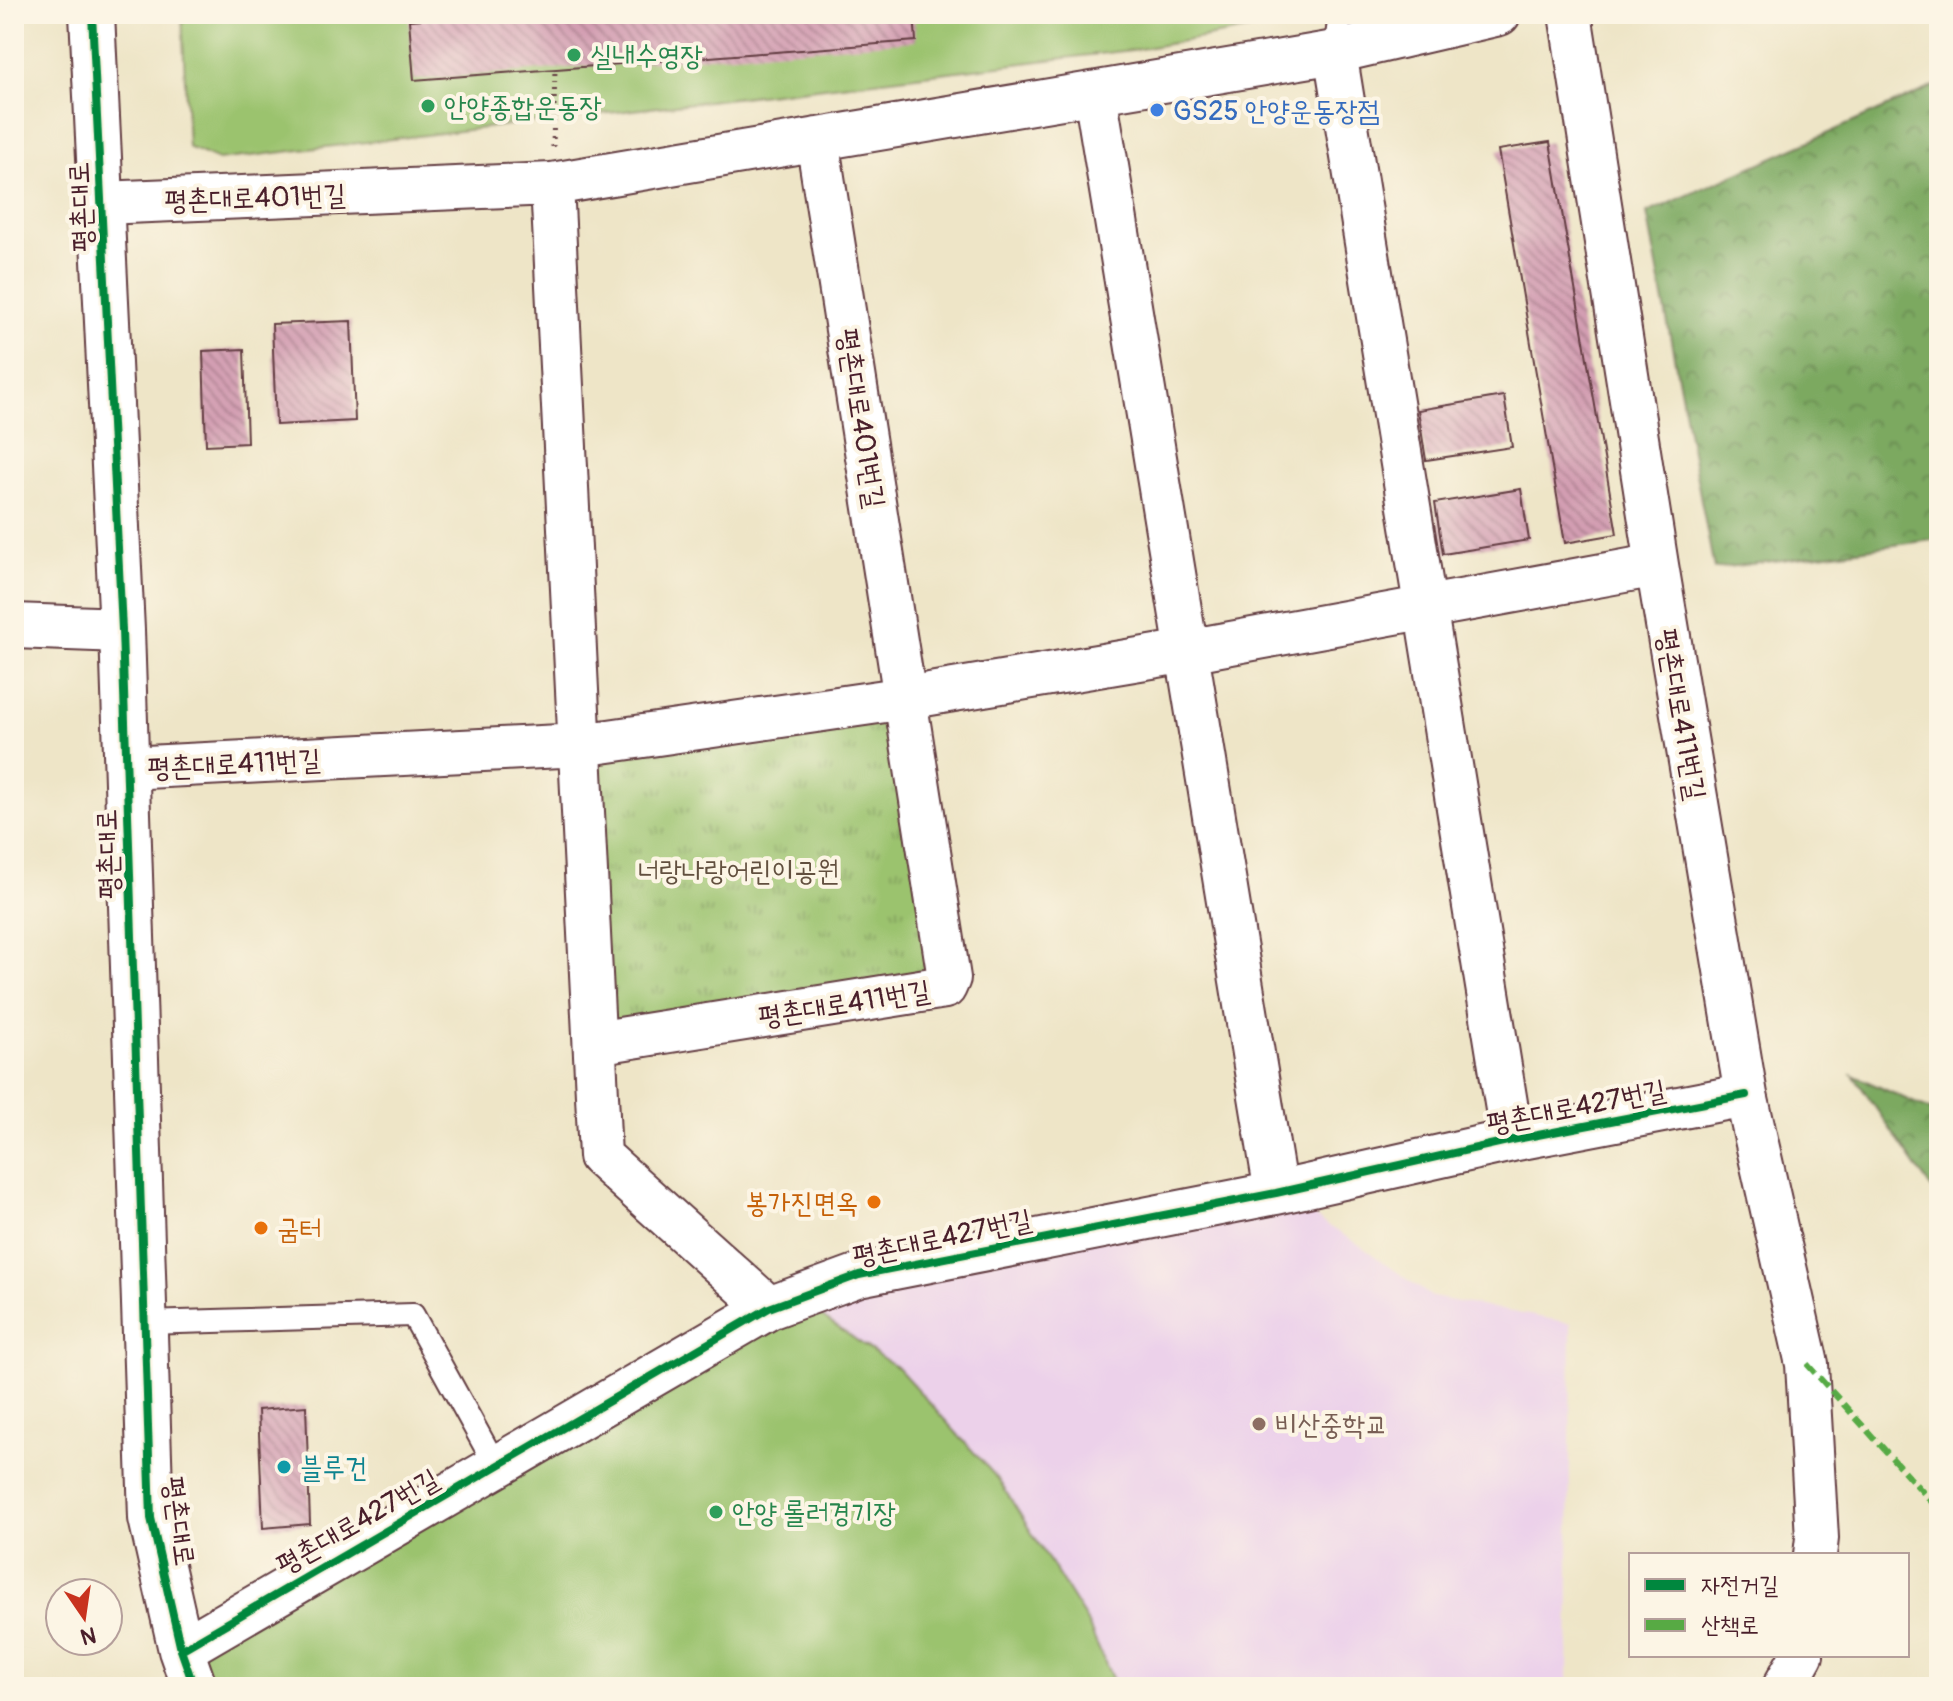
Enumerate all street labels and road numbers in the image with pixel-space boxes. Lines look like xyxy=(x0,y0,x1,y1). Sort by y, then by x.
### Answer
street label: 평촌대로 xyxy=(62,161,101,253)
street label: 평촌대로401번길 xyxy=(164,178,346,219)
street label: 평촌대로401번길 xyxy=(829,326,892,511)
street label: 평촌대로411번길 xyxy=(1648,626,1713,803)
street label: 평촌대로411번길 xyxy=(147,742,322,787)
street label: 평촌대로 xyxy=(89,808,128,900)
street label: 평촌대로411번길 xyxy=(756,974,933,1035)
street label: 평촌대로427번길 xyxy=(1484,1073,1669,1142)
street label: 평촌대로427번길 xyxy=(850,1202,1035,1274)
street label: 평촌대로427번길 xyxy=(270,1462,445,1583)
street label: 평촌대로 xyxy=(155,1474,202,1568)

